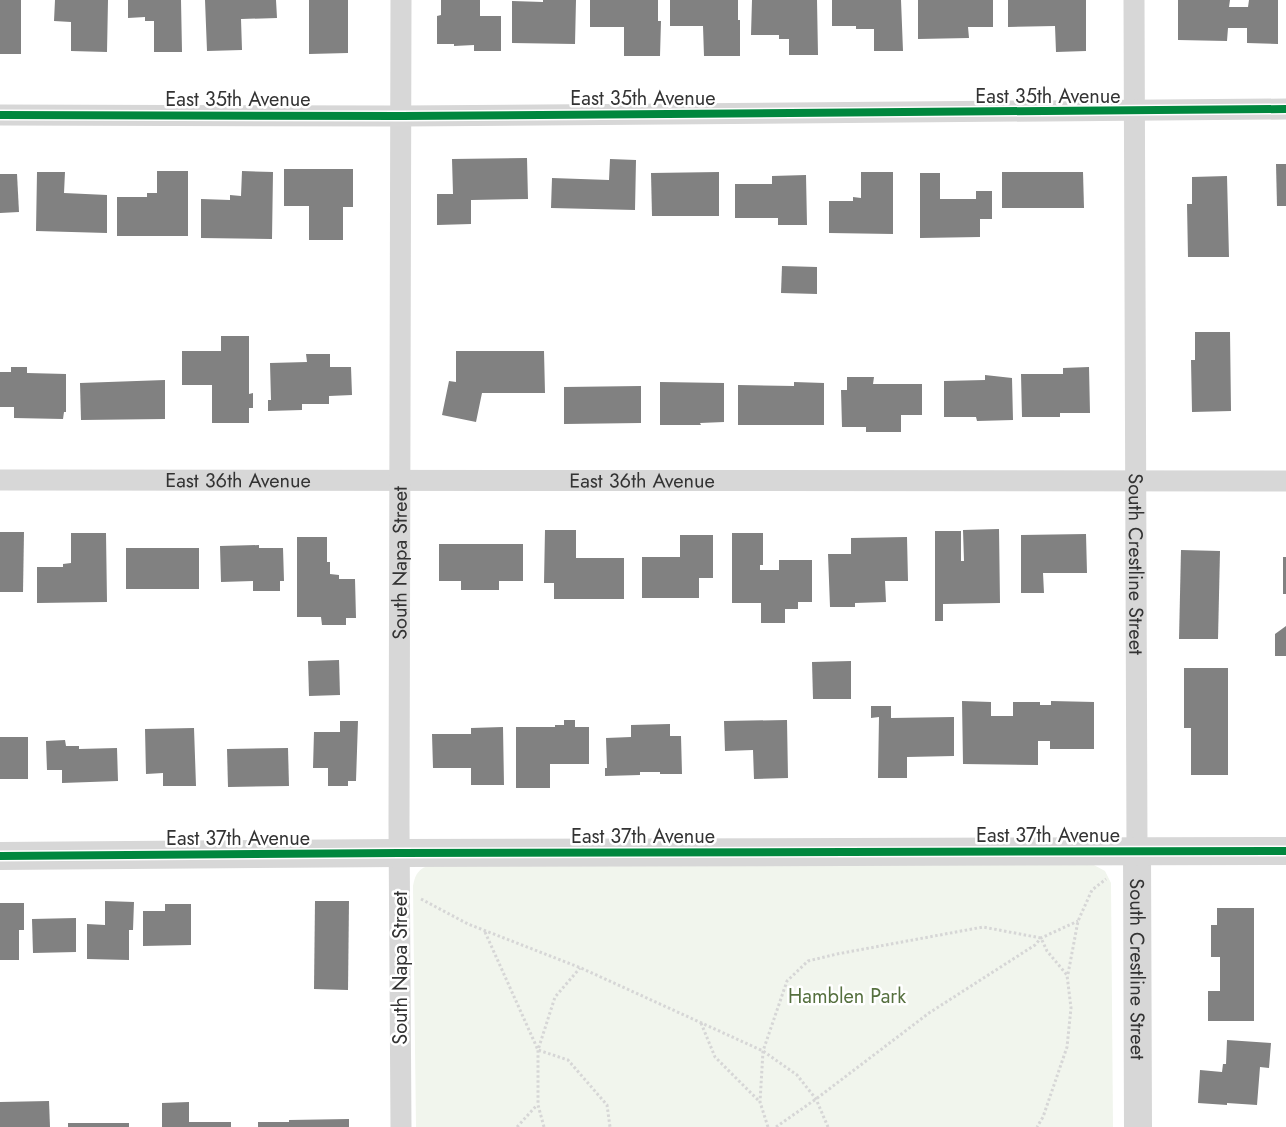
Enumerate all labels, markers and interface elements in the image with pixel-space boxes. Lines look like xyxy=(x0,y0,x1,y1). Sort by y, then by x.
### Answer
street label: East 35th Avenue xyxy=(975,82,1121,111)
street label: East 35th Avenue xyxy=(570,84,716,113)
street label: East 35th Avenue xyxy=(165,85,311,114)
street label: East 36th Avenue xyxy=(165,466,311,495)
street label: East 36th Avenue xyxy=(569,466,715,495)
street label: South Crestline Street xyxy=(1121,473,1151,655)
street label: South Napa Street xyxy=(385,486,414,640)
street label: East 37th Avenue xyxy=(976,821,1120,850)
street label: East 37th Avenue xyxy=(571,822,715,851)
street label: East 37th Avenue xyxy=(166,824,310,853)
street label: South Crestline Street xyxy=(1123,878,1152,1060)
street label: South Napa Street xyxy=(386,891,415,1045)
park label: Hamblen Park xyxy=(788,982,906,1011)

